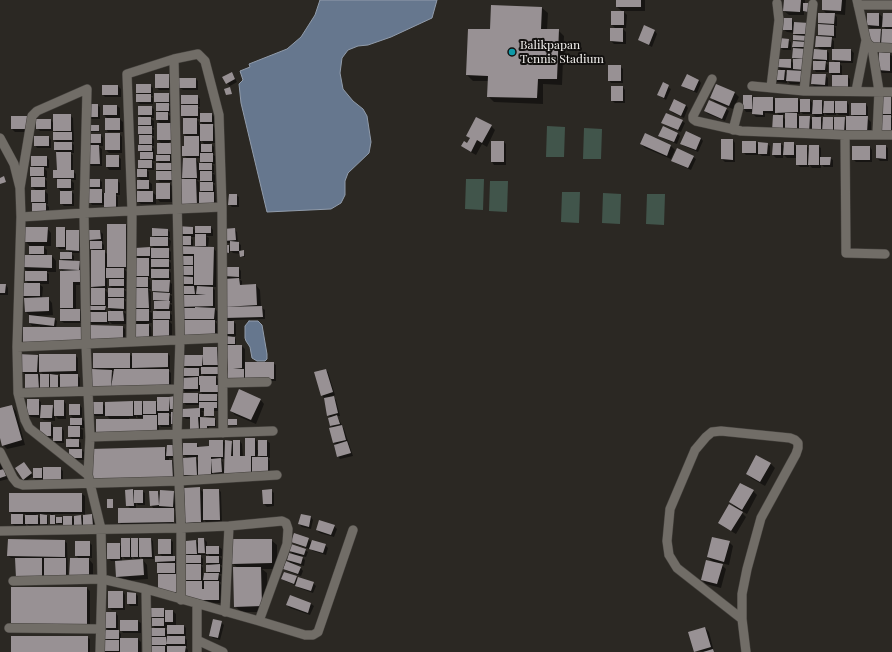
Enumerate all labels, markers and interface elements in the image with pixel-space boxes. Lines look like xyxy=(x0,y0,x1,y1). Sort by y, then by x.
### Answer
place label: Balikpapan Tennis Stadium xyxy=(520,38,604,66)
marker: Balikpapan Tennis Stadium xyxy=(507,47,517,57)

